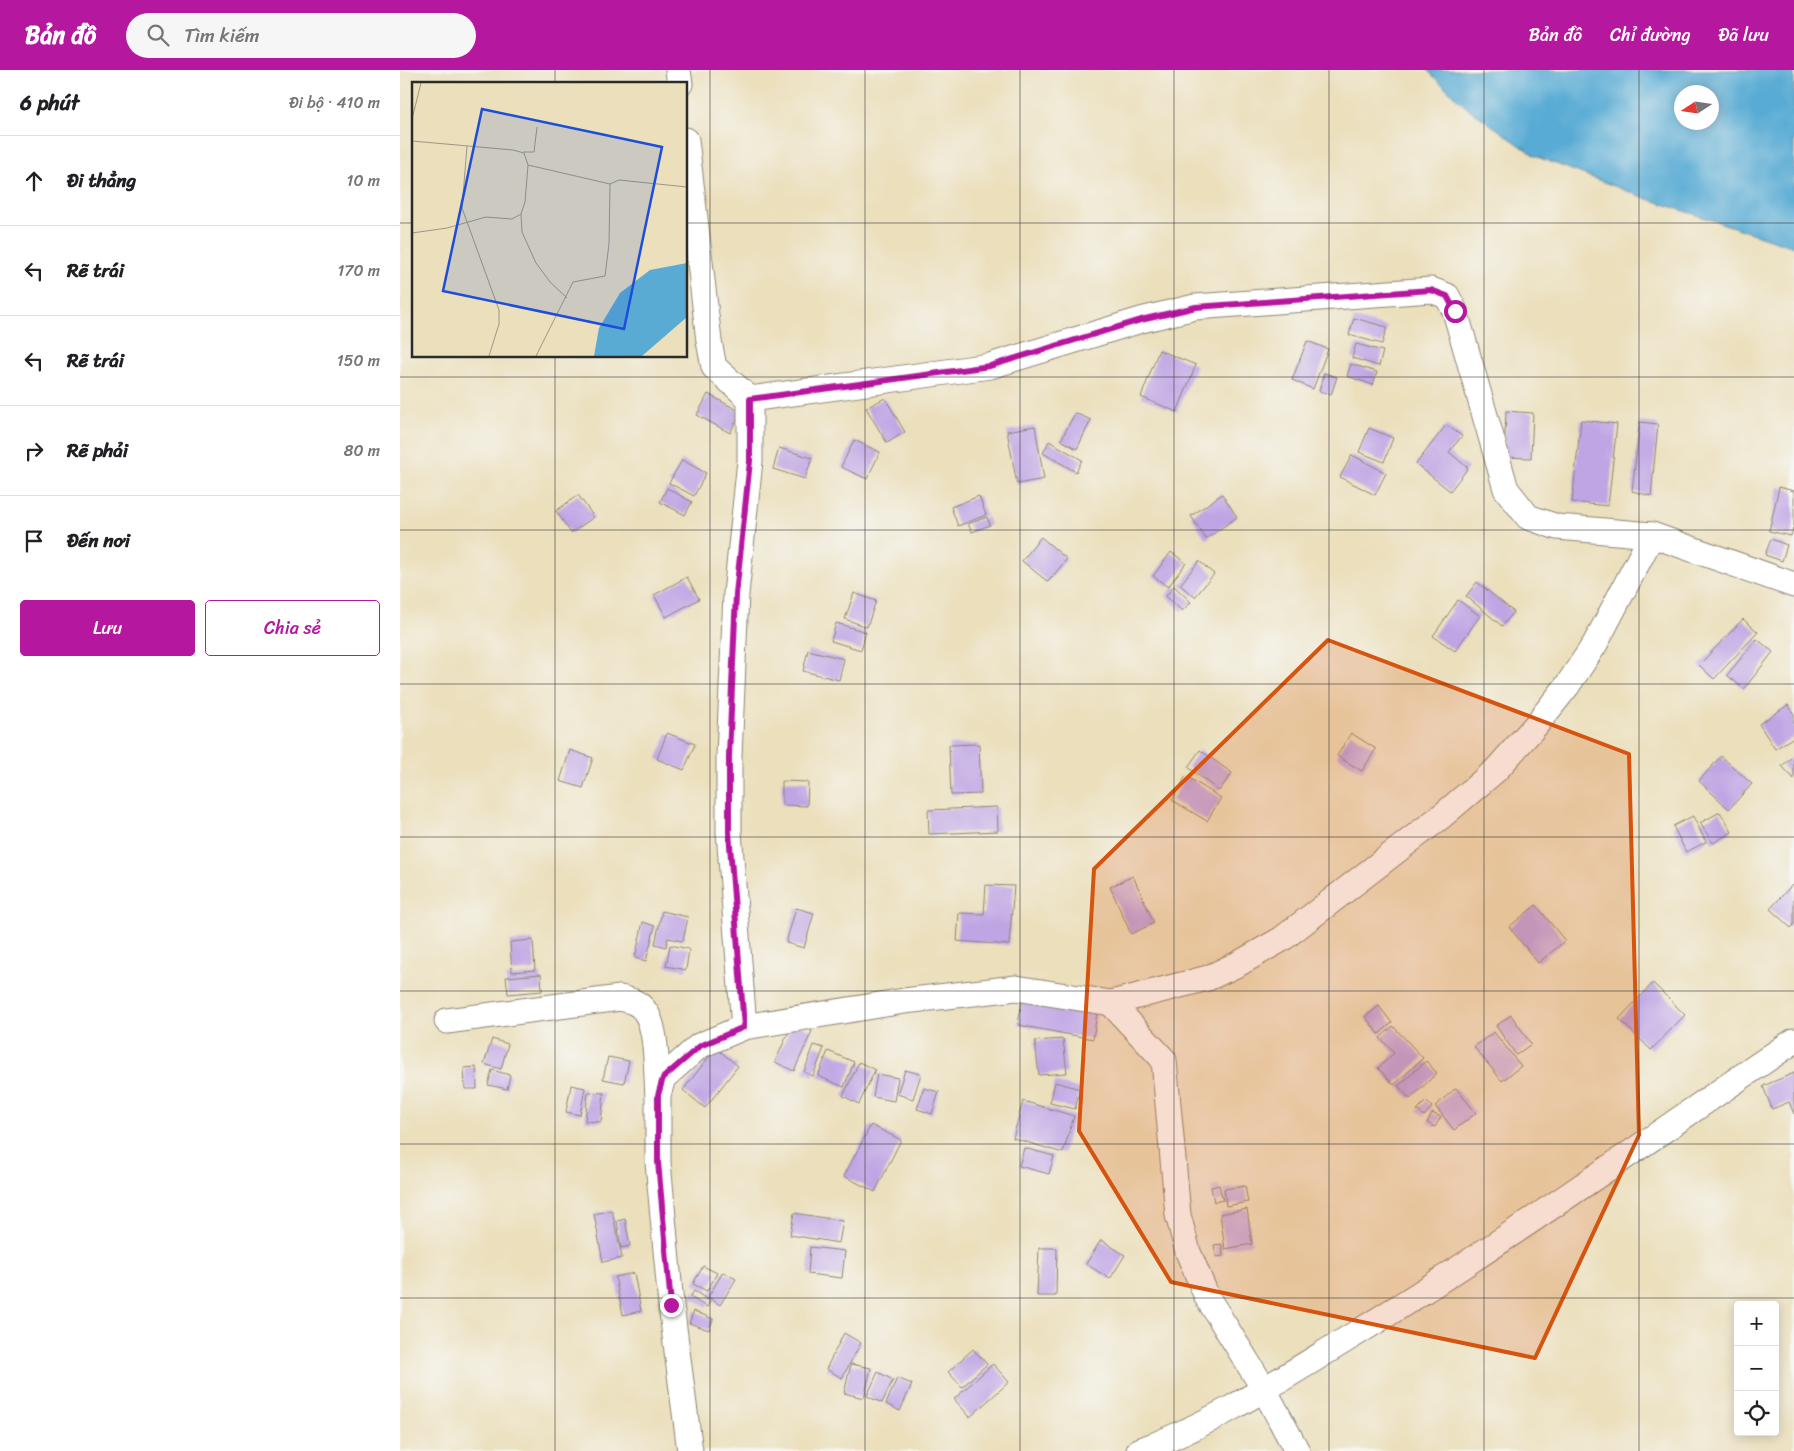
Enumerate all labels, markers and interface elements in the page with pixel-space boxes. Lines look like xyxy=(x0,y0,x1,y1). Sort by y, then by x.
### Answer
search box xyxy=(126,13,476,58)
text: Bản đồ xyxy=(25,14,96,56)
text: Tìm kiếm xyxy=(184,19,259,52)
text: Bản đồ xyxy=(1529,19,1582,51)
text: Chỉ đường xyxy=(1610,19,1691,51)
text: Đã lưu xyxy=(1719,19,1769,51)
icon: search xyxy=(144,21,172,49)
inset map xyxy=(412,82,688,358)
text: 6 phút xyxy=(20,84,79,122)
north arrow xyxy=(1674,85,1719,130)
text: Đi bộ · 410 m xyxy=(289,88,380,117)
text: Đi thẳng xyxy=(67,164,136,197)
text: 10 m xyxy=(347,166,380,195)
icon: ahead xyxy=(20,167,48,195)
text: Rẽ trái xyxy=(67,254,124,287)
text: 170 m xyxy=(337,256,380,285)
icon: left xyxy=(20,257,48,285)
route start xyxy=(1444,300,1467,323)
text: Rẽ trái xyxy=(67,344,124,377)
text: 150 m xyxy=(337,346,380,375)
icon: left xyxy=(20,347,48,375)
text: Rẽ phải xyxy=(67,434,128,467)
text: 80 m xyxy=(344,436,380,465)
icon: right xyxy=(20,437,48,465)
text: Đến nơi xyxy=(67,524,130,557)
icon: arrive xyxy=(20,527,48,555)
button: Lưu xyxy=(20,600,195,656)
button: Chia sẻ xyxy=(205,600,380,656)
route end xyxy=(660,1294,683,1317)
map controls xyxy=(1734,1301,1779,1436)
button: + xyxy=(1734,1301,1779,1346)
button: − xyxy=(1734,1346,1779,1391)
button: locate xyxy=(1734,1391,1779,1436)

